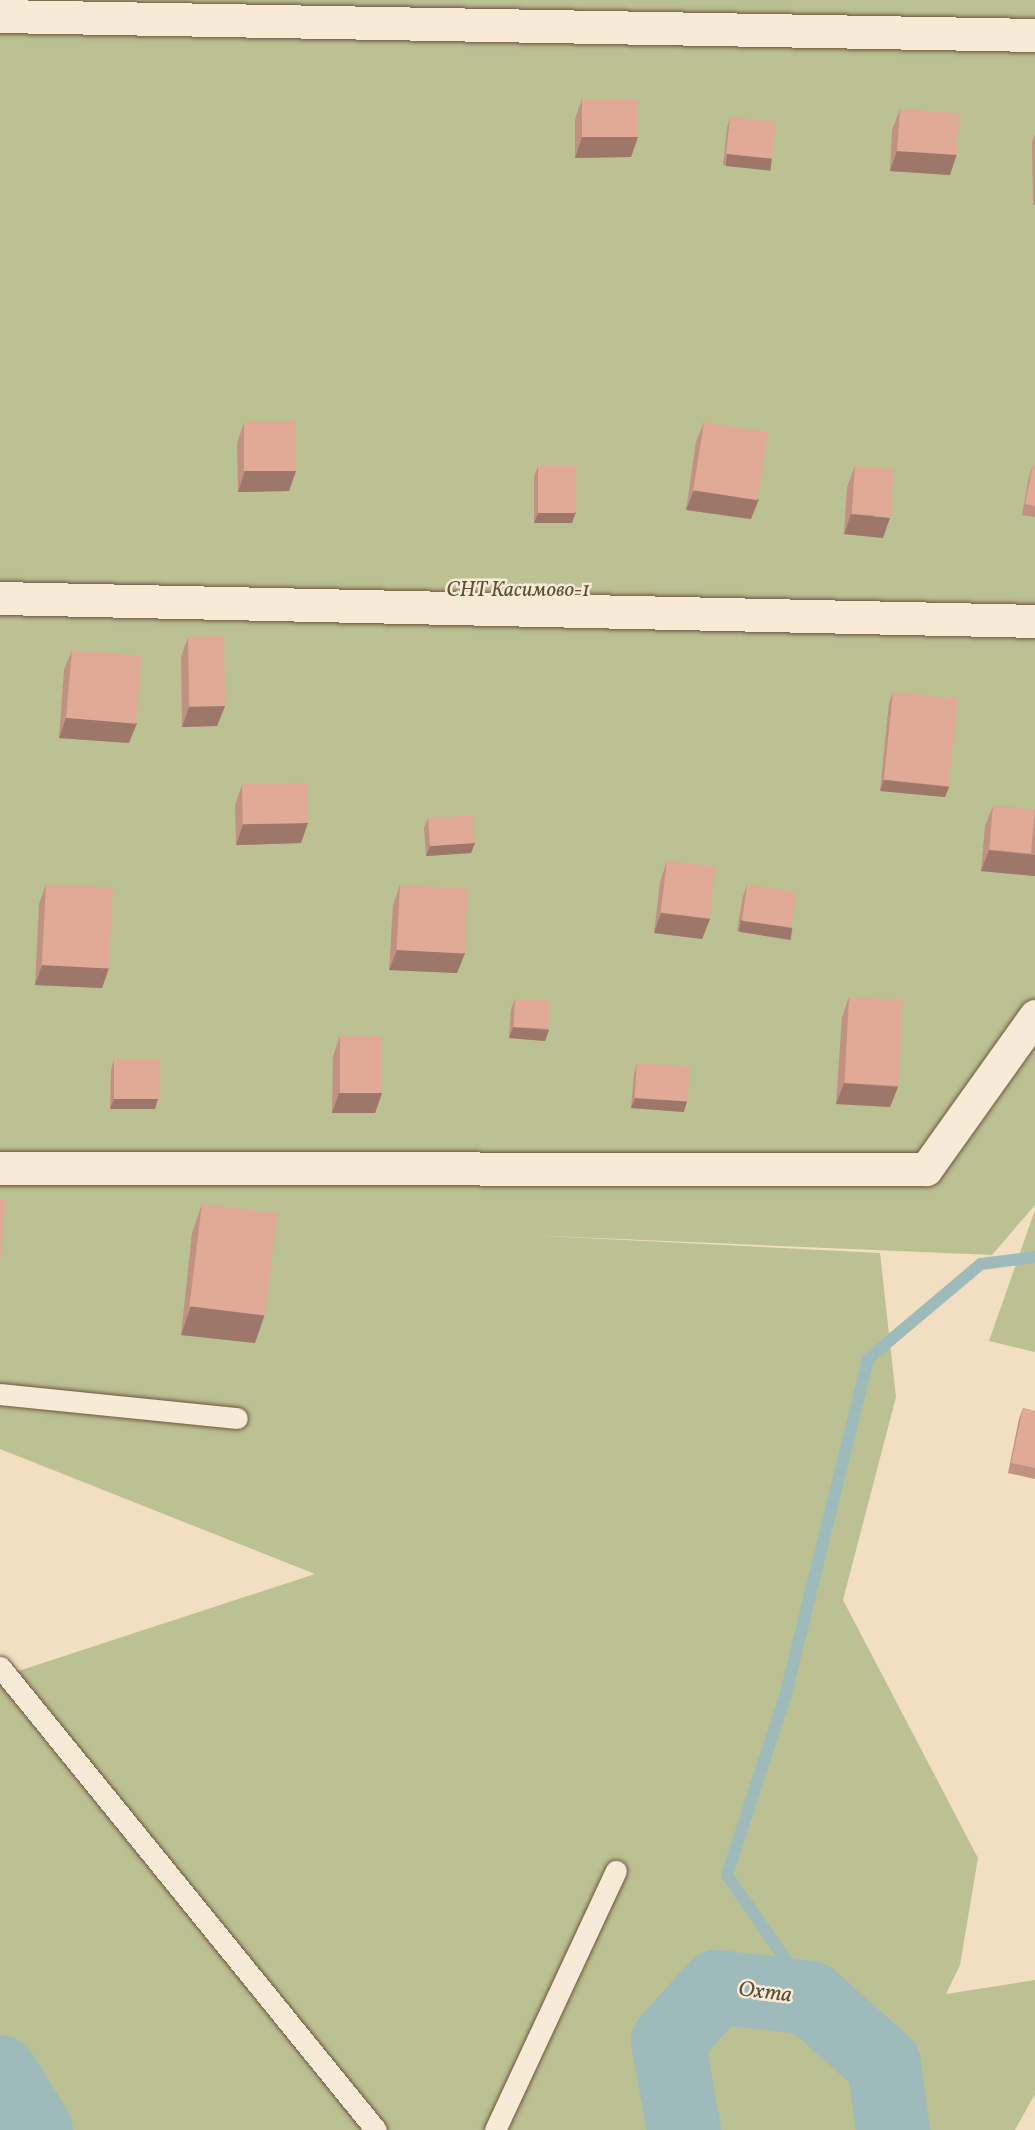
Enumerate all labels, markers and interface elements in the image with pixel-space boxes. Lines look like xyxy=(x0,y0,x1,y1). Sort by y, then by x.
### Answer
park label: СНТ Касимово-1 xyxy=(446,578,590,604)
water label: Охта xyxy=(737,1977,793,2009)

